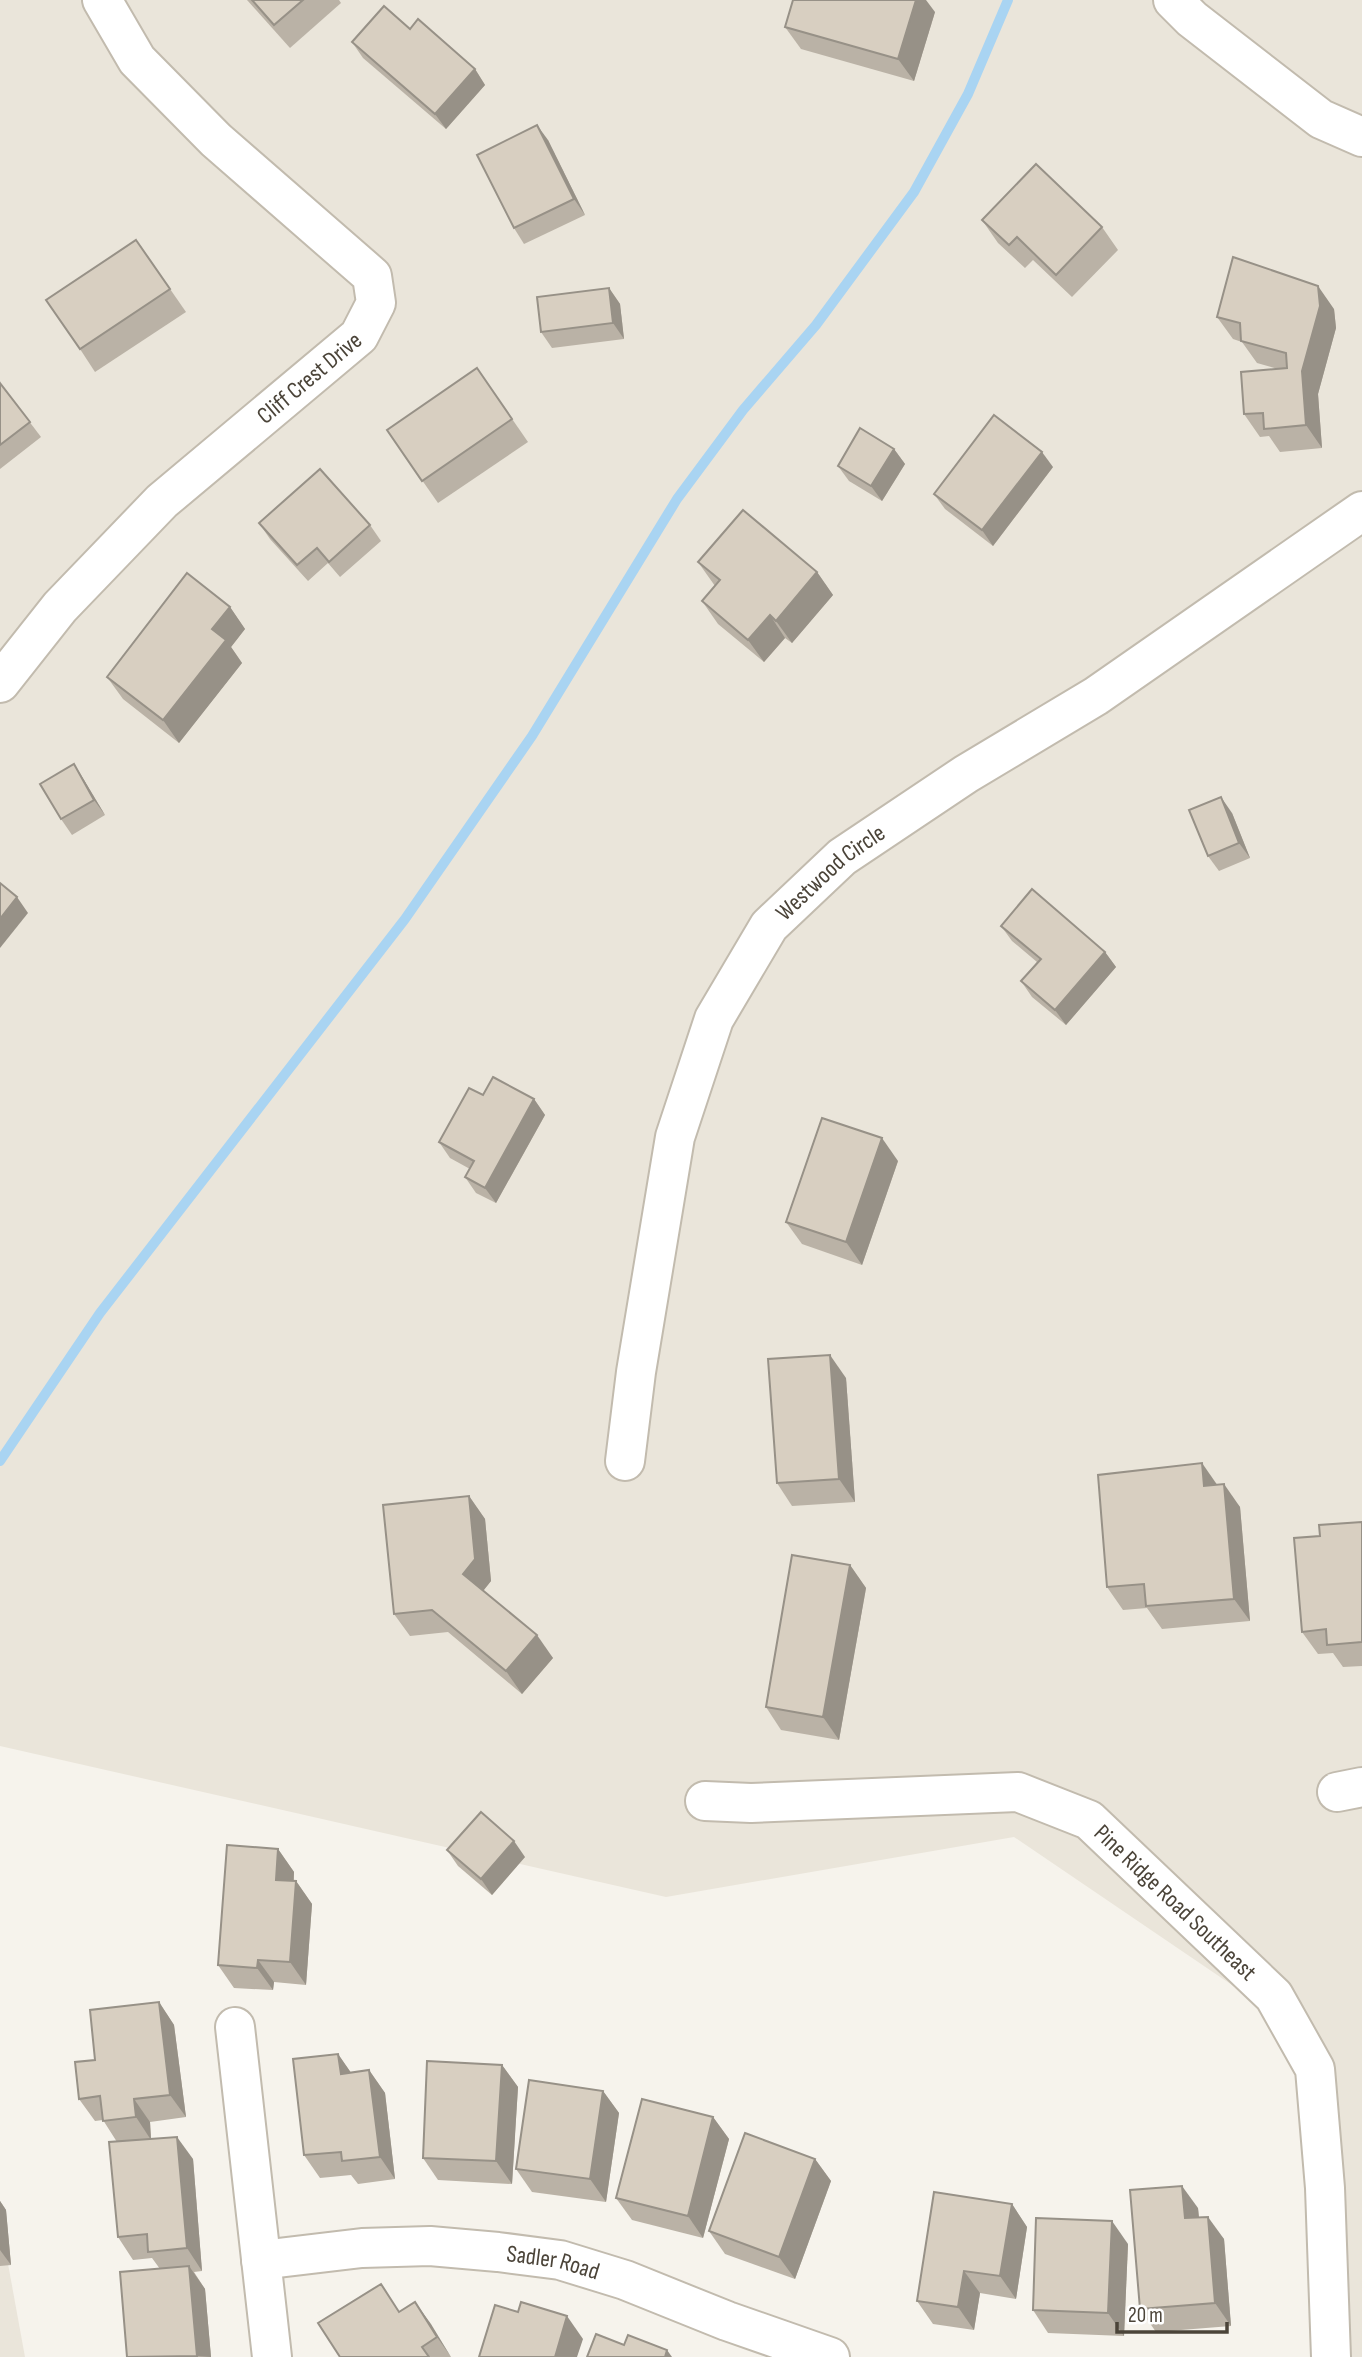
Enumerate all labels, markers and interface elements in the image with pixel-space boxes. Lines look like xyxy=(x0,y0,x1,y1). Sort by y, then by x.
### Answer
street label: Cliff Crest Drive xyxy=(251,325,368,430)
street label: Westwood Circle xyxy=(770,818,890,927)
street label: Pine Ridge Road Southeast xyxy=(1088,1818,1263,1986)
street label: Sadler Road xyxy=(505,2239,603,2286)
scale bar xyxy=(1117,2290,1227,2334)
text: 20 m xyxy=(1128,2303,1163,2328)

